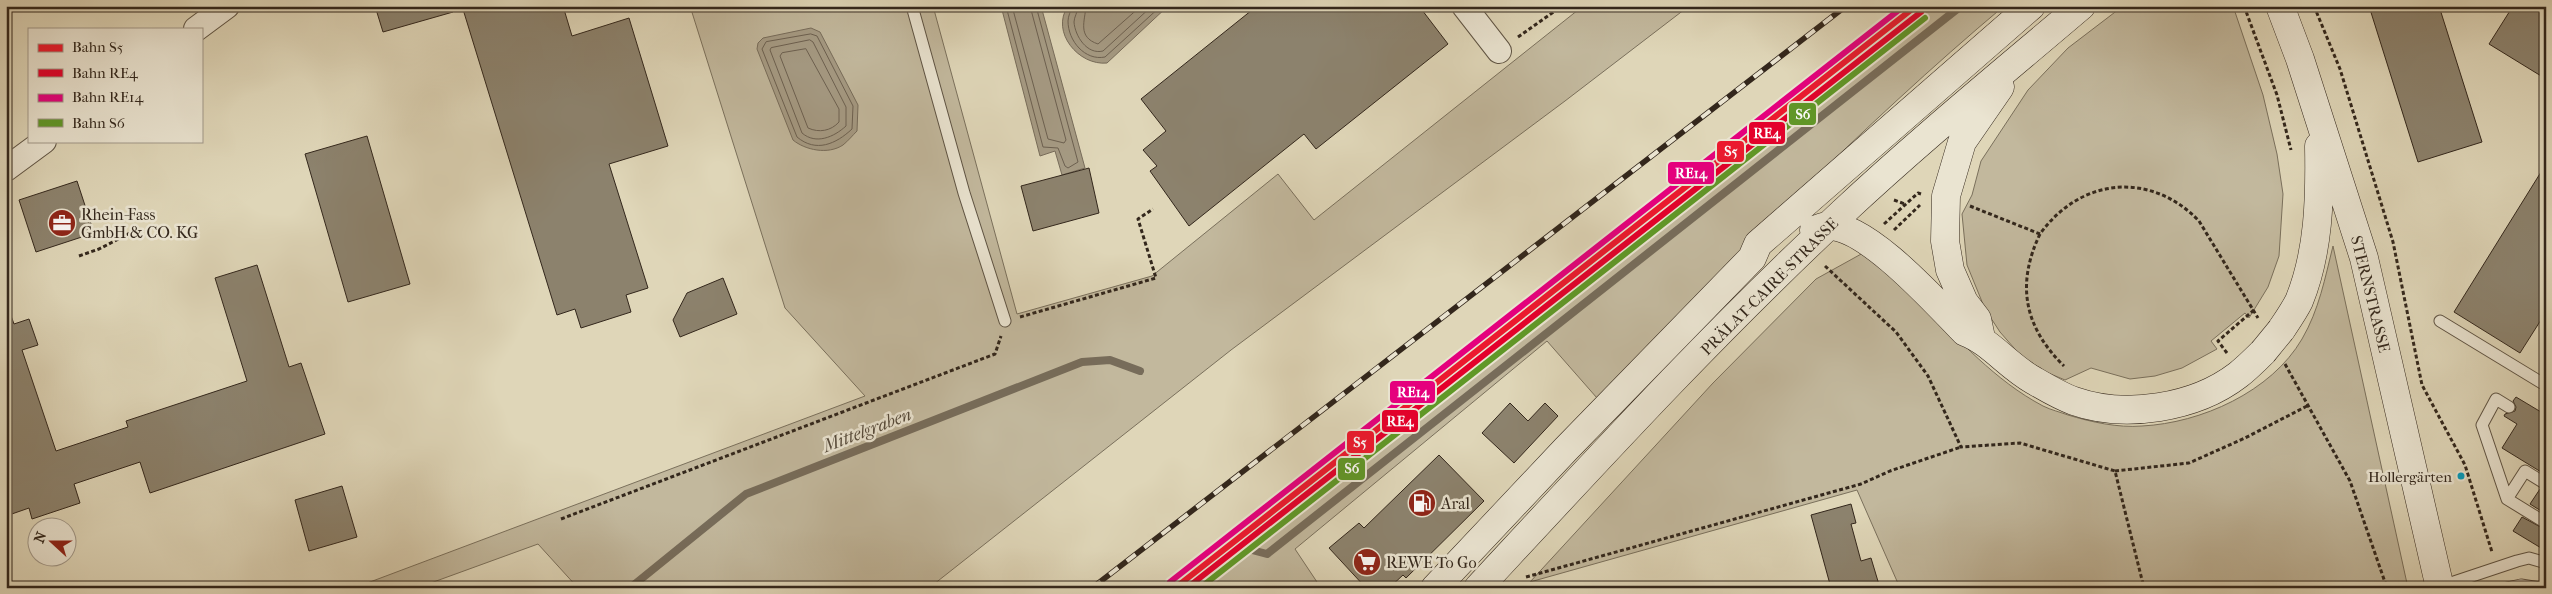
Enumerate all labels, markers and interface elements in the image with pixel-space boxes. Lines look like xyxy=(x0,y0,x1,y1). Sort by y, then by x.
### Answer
legend xyxy=(28,28,202,142)
text: Bahn S5 xyxy=(72,38,123,56)
text: Bahn RE4 xyxy=(72,64,139,82)
text: Bahn RE14 xyxy=(72,88,144,106)
line badge: S6 xyxy=(1788,102,1817,126)
text: S6 xyxy=(1796,106,1811,123)
text: Bahn S6 xyxy=(72,114,126,132)
line badge: RE4 xyxy=(1748,121,1786,145)
text: RE4 xyxy=(1754,125,1781,142)
line badge: S5 xyxy=(1716,140,1745,163)
text: S5 xyxy=(1724,143,1738,160)
line badge: RE14 xyxy=(1667,161,1715,185)
text: RE14 xyxy=(1675,165,1708,182)
place label: Rhein-Fass GmbH & CO. KG xyxy=(81,205,198,242)
office icon: Rhein-Fass GmbH & CO. KG xyxy=(47,208,77,238)
street label: PRÄLAT-CAIRE-STRASSE xyxy=(1697,213,1842,359)
street label: STERNSTRASSE xyxy=(2347,234,2394,355)
line badge: RE14 xyxy=(1389,380,1436,404)
text: RE14 xyxy=(1397,384,1430,401)
water label: Mittelgraben xyxy=(818,404,914,458)
line badge: RE4 xyxy=(1381,409,1419,433)
text: RE4 xyxy=(1387,413,1414,430)
line badge: S5 xyxy=(1346,430,1375,454)
text: S5 xyxy=(1353,434,1367,451)
line badge: S6 xyxy=(1337,457,1366,481)
text: S6 xyxy=(1345,460,1360,477)
place label: Hollergärten xyxy=(2368,468,2452,486)
marker: Hollergärten xyxy=(2456,471,2466,481)
fuel station icon: Aral xyxy=(1407,488,1437,518)
place label: Aral xyxy=(1440,494,1471,513)
north arrow xyxy=(28,516,78,566)
text: N xyxy=(30,529,50,546)
supermarket icon: REWE To Go xyxy=(1352,547,1382,577)
place label: REWE To Go xyxy=(1386,553,1477,572)

